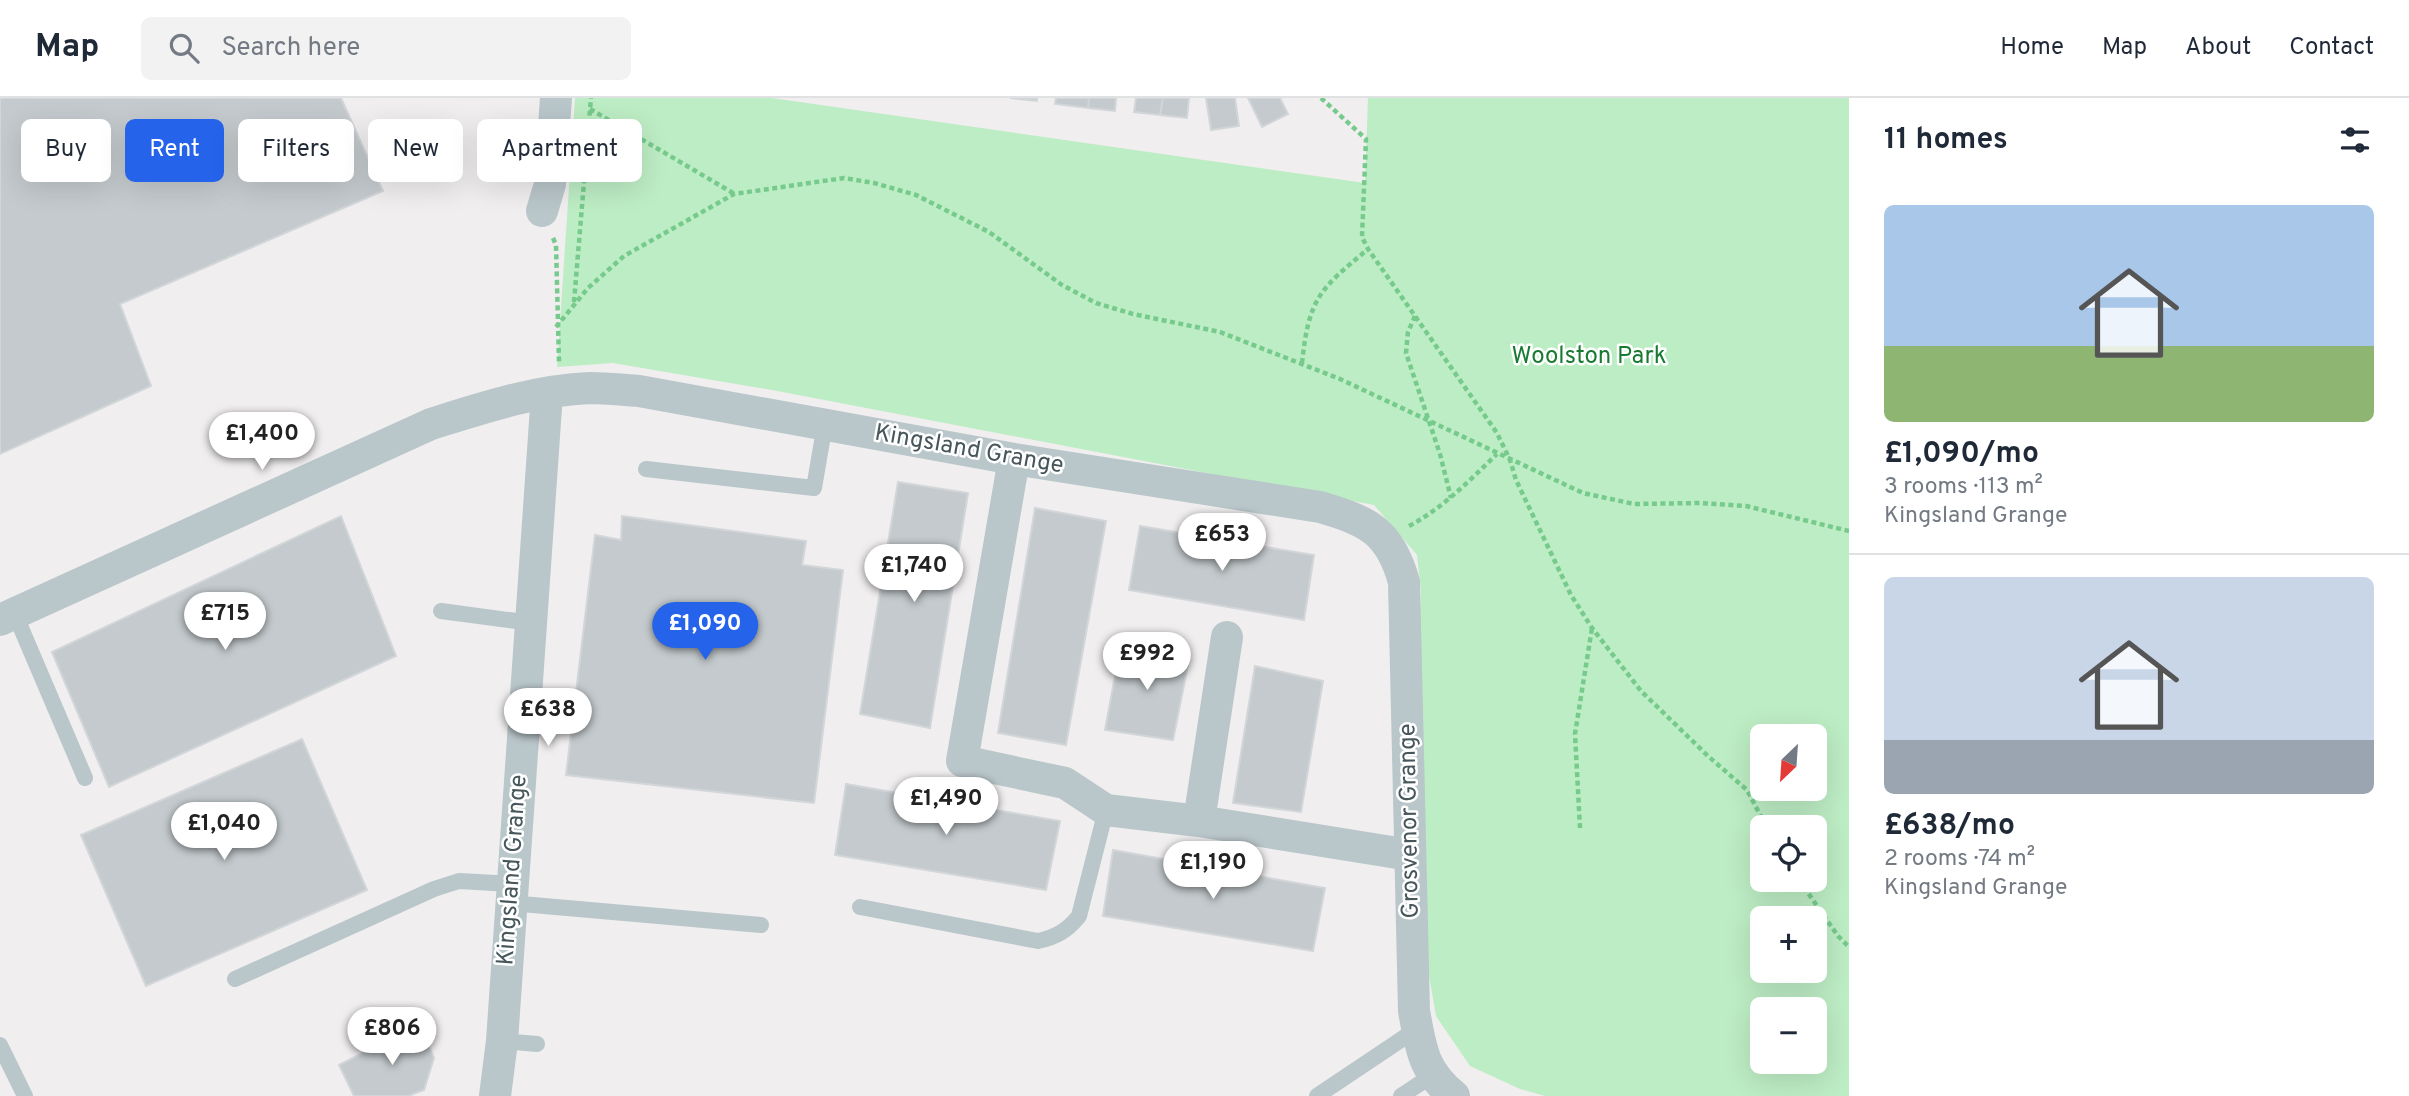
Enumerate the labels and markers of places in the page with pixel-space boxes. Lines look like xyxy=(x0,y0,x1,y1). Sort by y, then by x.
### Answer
pin: £1,400 xyxy=(205,412,319,472)
pin: £653 xyxy=(1181,514,1263,573)
pin: £1,740 xyxy=(857,545,971,604)
pin: £715 xyxy=(184,592,266,652)
pin: £1,090 xyxy=(648,602,762,662)
pin: £992 xyxy=(1106,632,1188,692)
pin: £638 xyxy=(507,688,589,748)
pin: £1,490 xyxy=(889,778,1003,837)
pin: £1,040 xyxy=(167,802,281,862)
pin: £1,190 xyxy=(1156,842,1270,901)
pin: £806 xyxy=(351,1007,433,1067)

